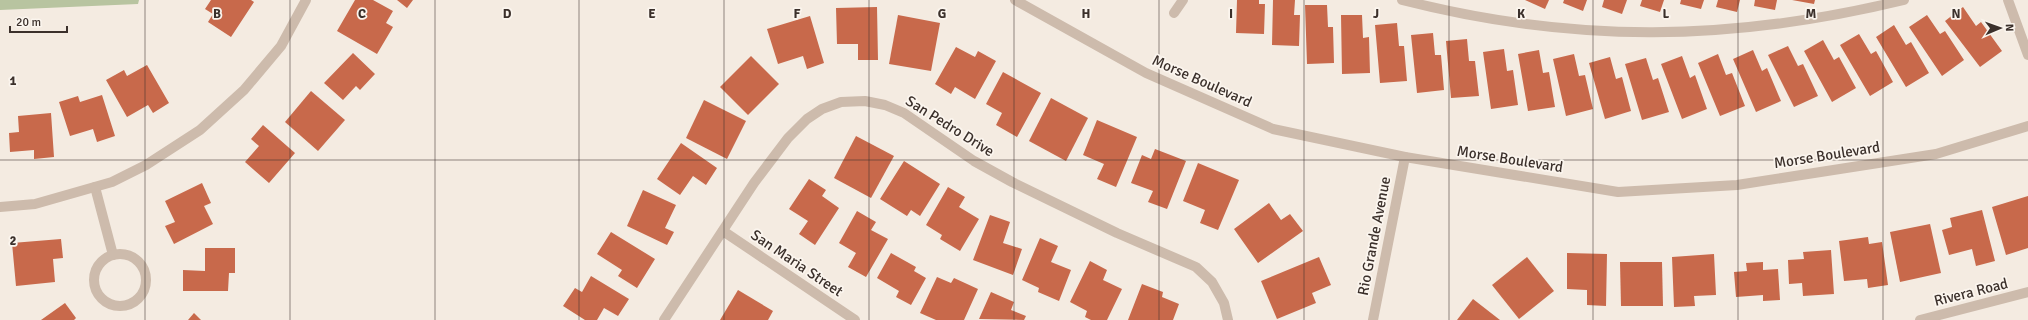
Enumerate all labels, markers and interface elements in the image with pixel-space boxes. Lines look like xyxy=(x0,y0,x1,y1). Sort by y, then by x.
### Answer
text: B xyxy=(213,6,221,22)
text: C xyxy=(358,6,366,22)
text: D xyxy=(503,6,512,22)
text: E xyxy=(648,6,656,22)
text: F xyxy=(794,6,801,22)
text: G xyxy=(938,6,946,22)
text: H xyxy=(1082,6,1090,22)
text: I xyxy=(1229,6,1233,22)
text: J xyxy=(1373,6,1379,22)
text: K xyxy=(1517,6,1525,22)
text: L xyxy=(1663,6,1670,22)
text: M xyxy=(1806,6,1817,22)
text: N xyxy=(1951,6,1961,22)
scale bar xyxy=(10,8,67,34)
north arrow xyxy=(1980,8,2020,48)
text: 20 m xyxy=(16,15,41,30)
text: N xyxy=(2003,24,2016,32)
street label: Morse Boulevard xyxy=(1149,51,1255,111)
text: 1 xyxy=(9,73,17,89)
street label: San Pedro Drive xyxy=(902,92,998,160)
street label: Morse Boulevard xyxy=(1773,138,1881,172)
street label: Morse Boulevard xyxy=(1456,142,1564,176)
street label: Rio Grande Avenue xyxy=(1354,175,1394,297)
street label: San Maria Street xyxy=(748,226,846,300)
text: 2 xyxy=(9,233,17,249)
street label: Rivera Road xyxy=(1932,274,2010,310)

